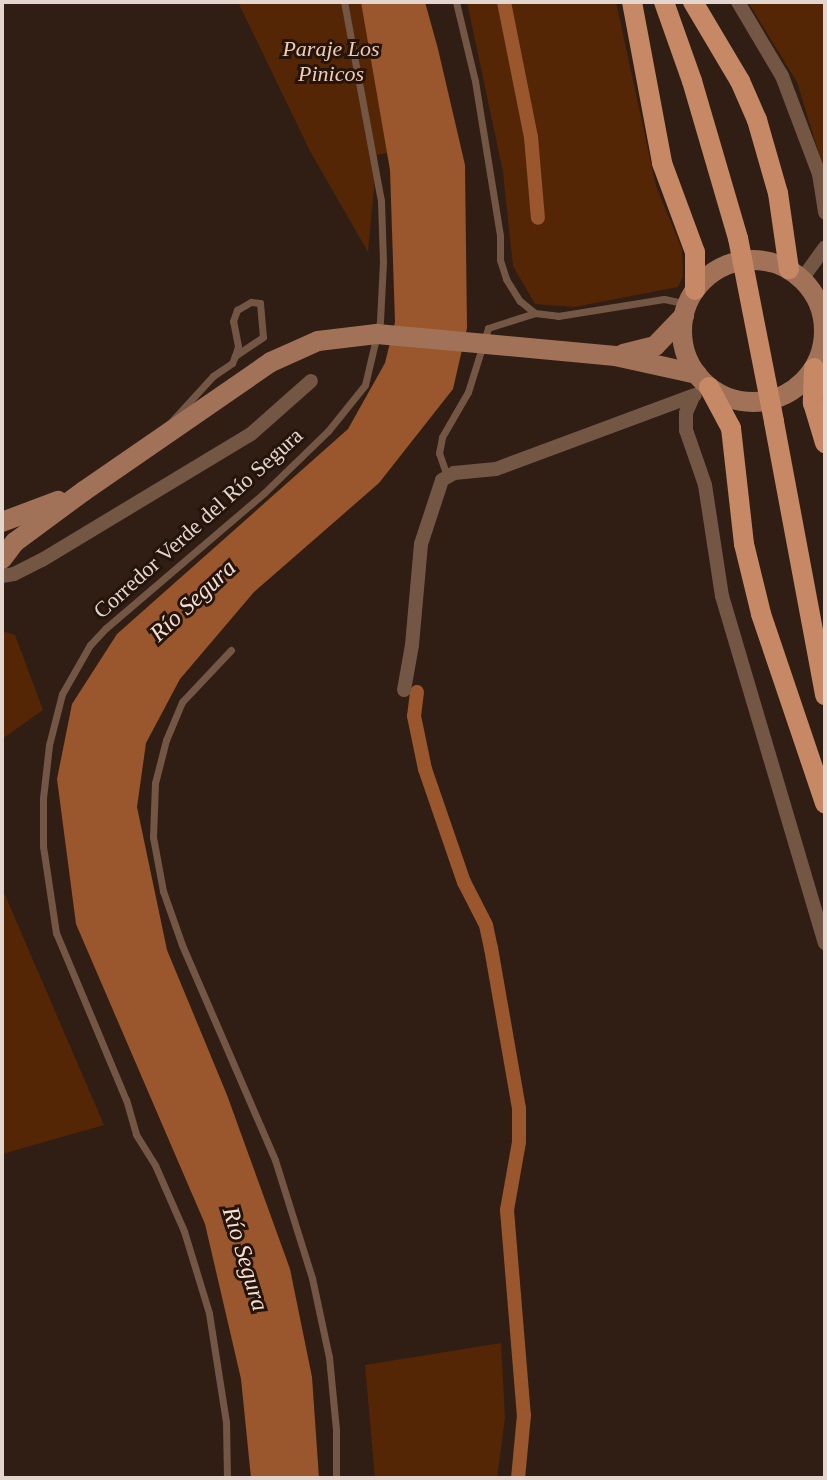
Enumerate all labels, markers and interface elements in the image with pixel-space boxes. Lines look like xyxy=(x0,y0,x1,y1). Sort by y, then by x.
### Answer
park label: Paraje Los Pinicos xyxy=(282,35,380,86)
street label: Corredor Verde del Río Segura xyxy=(88,422,308,624)
water label: Río Segura xyxy=(144,554,242,648)
water label: Río Segura xyxy=(216,1203,274,1315)

